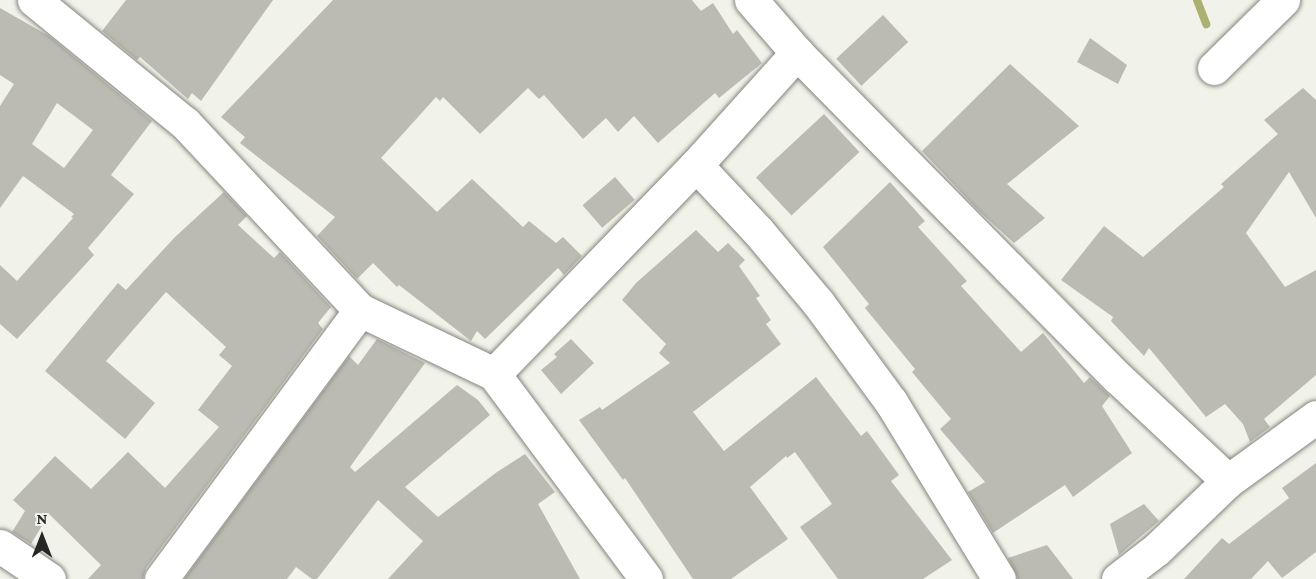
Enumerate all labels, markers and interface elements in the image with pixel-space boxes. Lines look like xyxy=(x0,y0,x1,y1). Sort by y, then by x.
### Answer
north arrow xyxy=(12,507,72,567)
text: N xyxy=(37,510,47,527)

